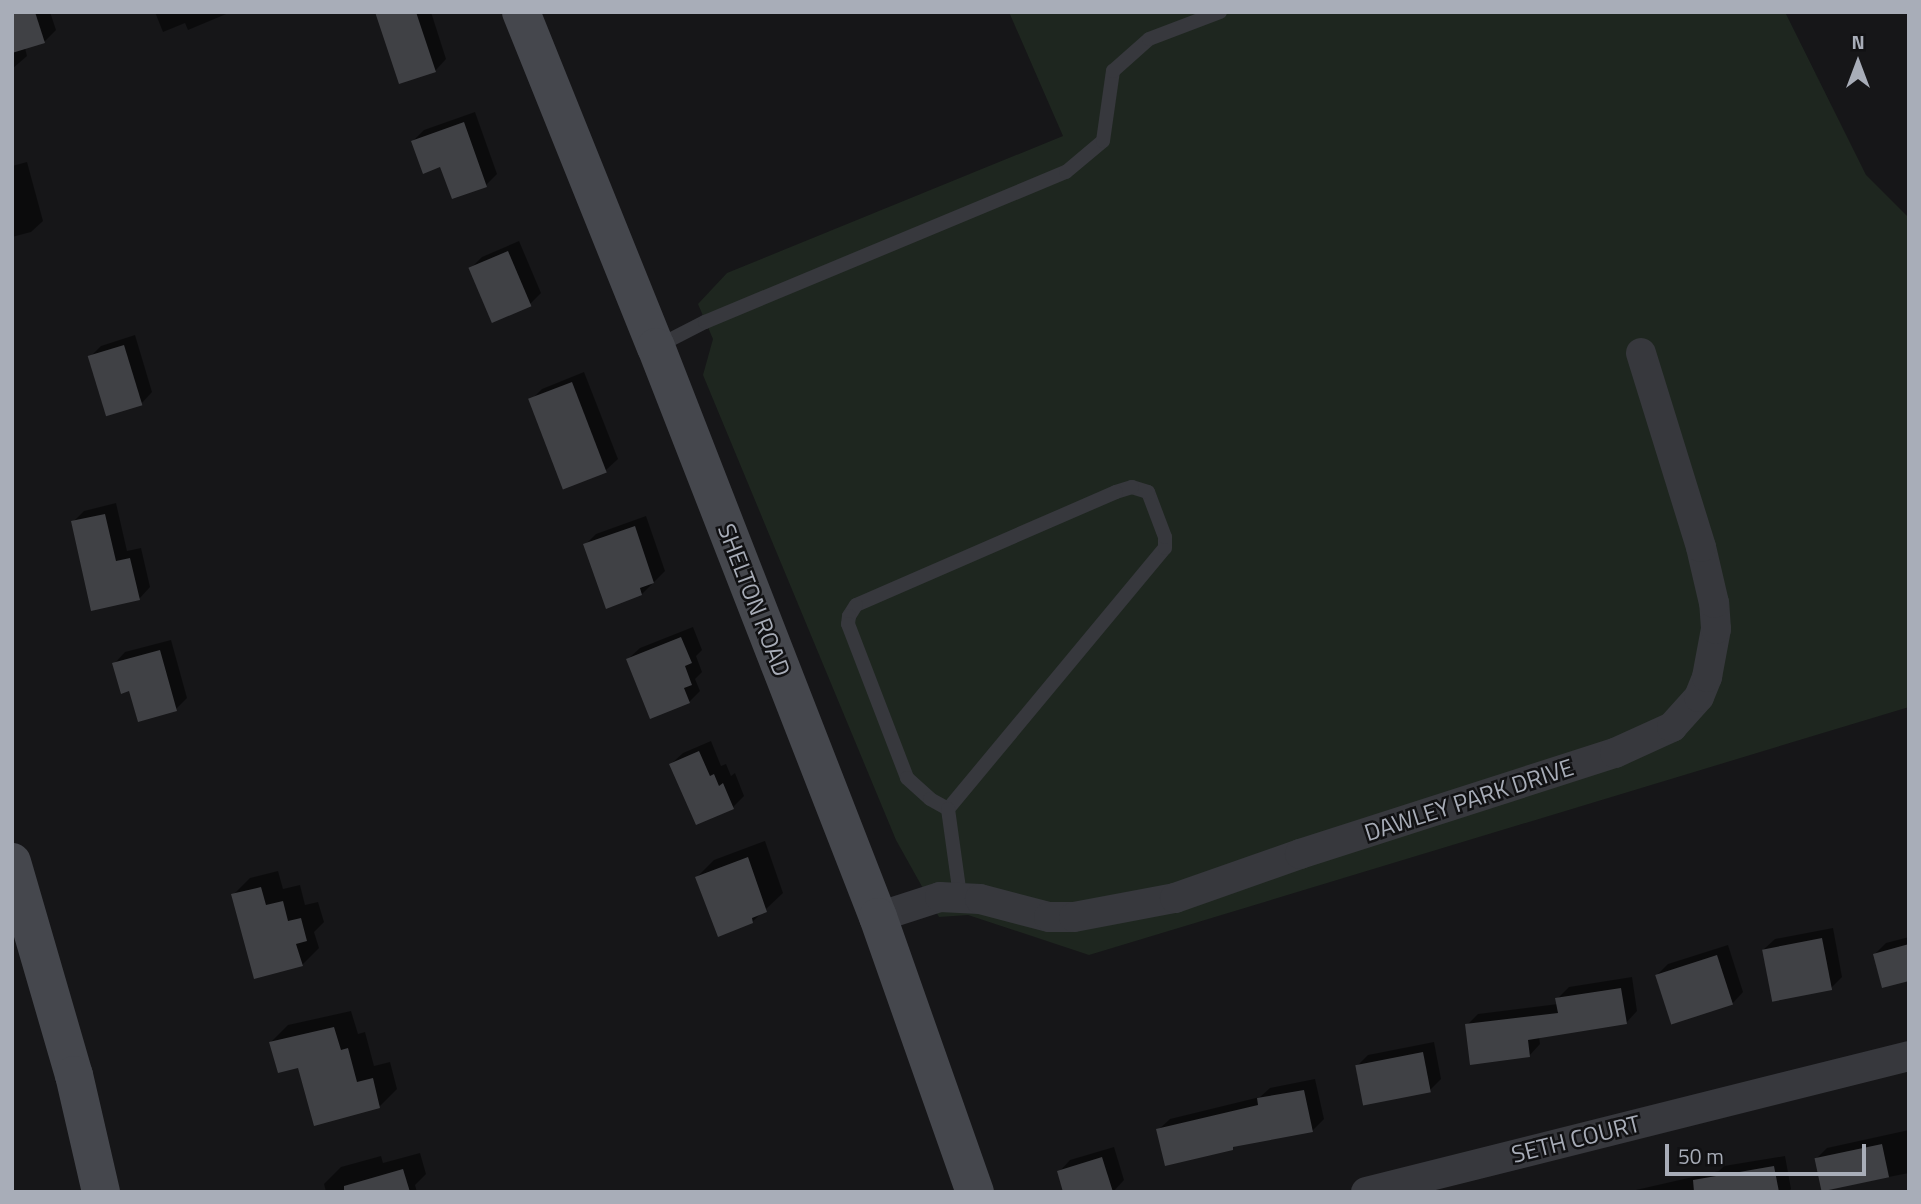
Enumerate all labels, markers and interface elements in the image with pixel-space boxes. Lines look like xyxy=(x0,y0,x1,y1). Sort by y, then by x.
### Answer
text: N xyxy=(1851,27,1865,56)
north arrow xyxy=(1823,28,1893,98)
street label: SHELTON ROAD xyxy=(712,520,796,680)
street label: DAWLEY PARK DRIVE xyxy=(1361,753,1577,847)
street label: SETH COURT xyxy=(1509,1109,1643,1169)
scale bar xyxy=(1669,1130,1870,1174)
text: 50 m xyxy=(1678,1140,1724,1172)

